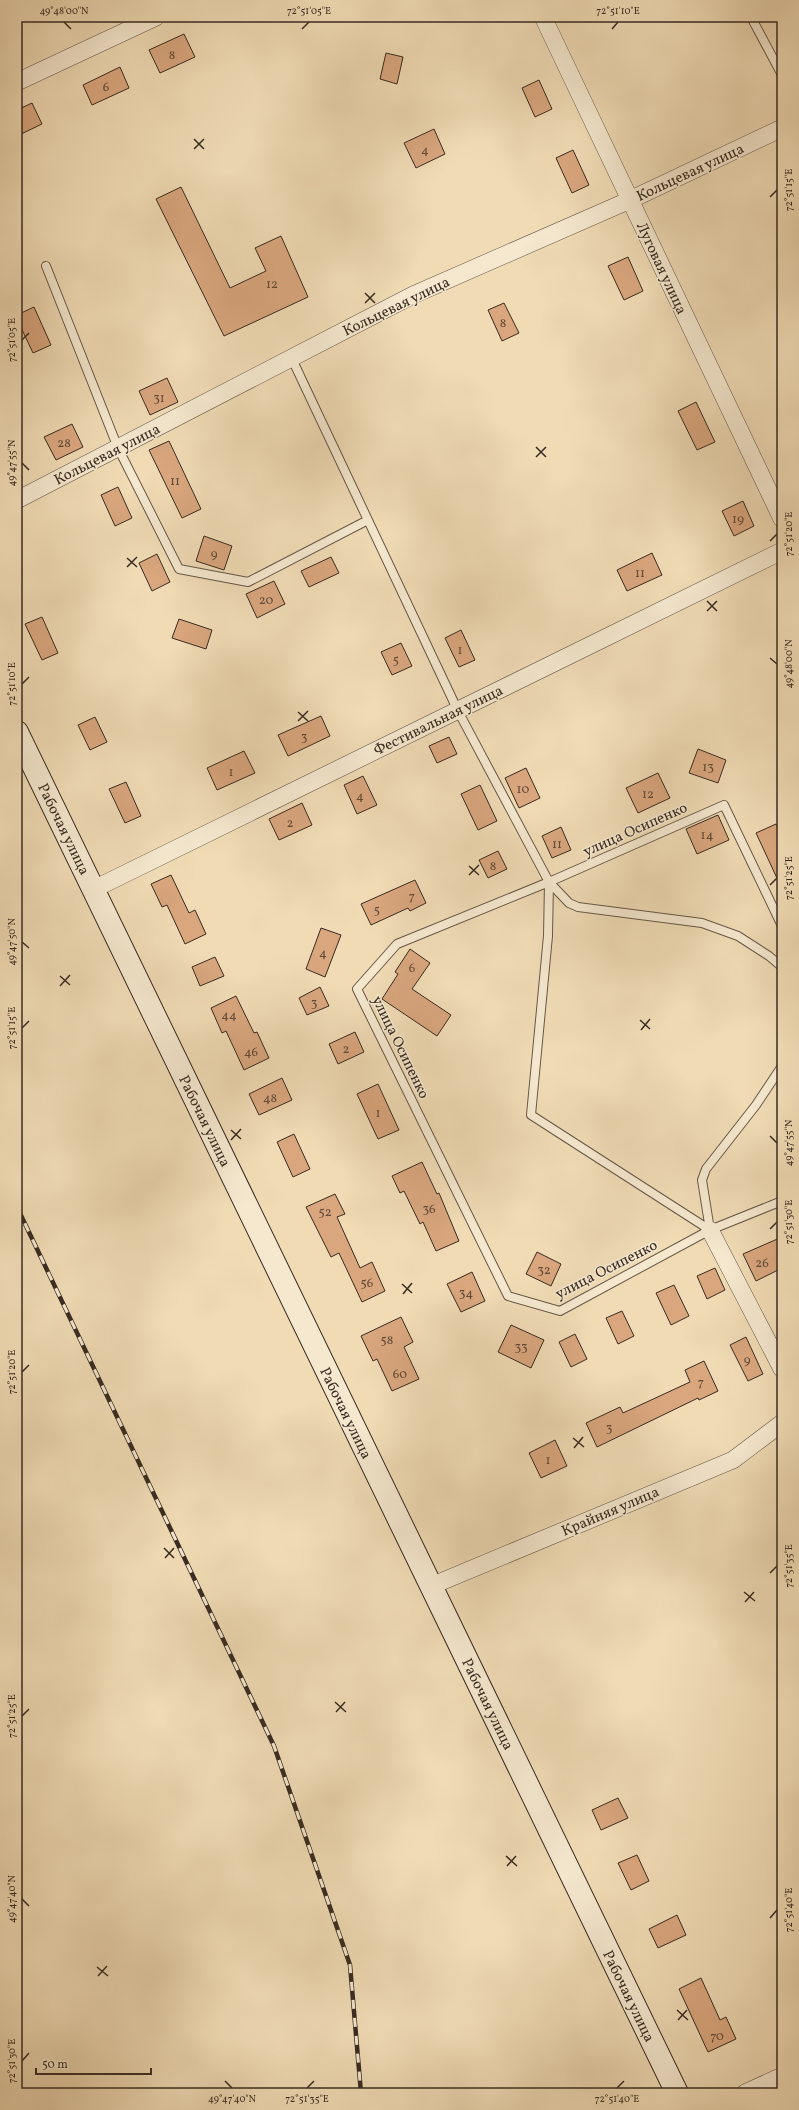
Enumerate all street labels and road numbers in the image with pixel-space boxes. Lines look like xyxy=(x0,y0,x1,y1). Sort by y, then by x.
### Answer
street label: Кольцевая улица xyxy=(633,139,748,208)
street label: Луговая улица xyxy=(630,219,691,318)
street label: Кольцевая улица xyxy=(340,272,454,342)
street label: Кольцевая улица xyxy=(51,420,164,491)
street label: Фестивальная улица xyxy=(370,681,507,762)
street label: Рабочая улица xyxy=(31,780,94,879)
street label: улица Осипенко xyxy=(580,798,691,863)
street label: улица Осипенко xyxy=(366,993,434,1103)
street label: Рабочая улица xyxy=(172,1072,235,1171)
street label: улица Осипенко xyxy=(552,1235,661,1305)
street label: Рабочая улица xyxy=(313,1364,376,1463)
street label: Крайняя улица xyxy=(558,1482,663,1542)
street label: Рабочая улица xyxy=(455,1655,518,1754)
street label: Рабочая улица xyxy=(596,1947,659,2046)

